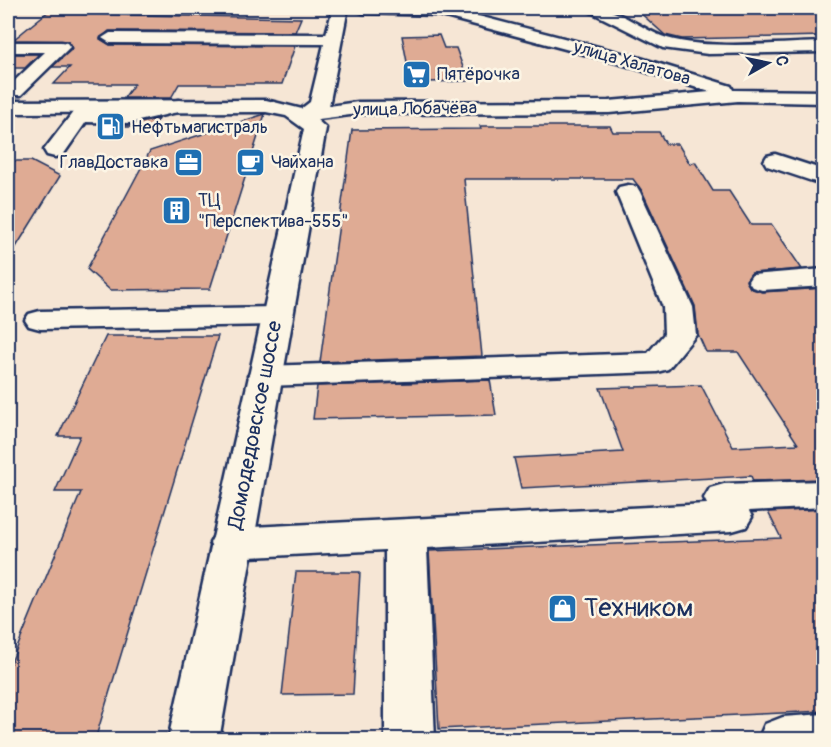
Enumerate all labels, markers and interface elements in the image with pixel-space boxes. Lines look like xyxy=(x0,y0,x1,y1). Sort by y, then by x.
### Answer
north arrow xyxy=(738,33,798,93)
street label: улица Халатова xyxy=(570,35,693,91)
text: С xyxy=(771,54,792,67)
supermarket icon: Пятёрочка xyxy=(400,58,432,90)
place label: Пятёрочка xyxy=(437,63,520,86)
street label: улица Лобачёва xyxy=(352,96,477,122)
fuel station icon: Нефтьмагистраль xyxy=(94,111,126,143)
place label: Нефтьмагистраль xyxy=(131,116,268,139)
office icon: ГлавДоставка xyxy=(173,146,205,178)
cafe icon: Чайхана xyxy=(234,146,266,178)
place label: ГлавДоставка xyxy=(60,151,168,174)
place label: Чайхана xyxy=(271,151,334,174)
place label: ТЦ "Перспектива-555" xyxy=(198,189,348,233)
building icon: ТЦ "Перспектива-555" xyxy=(161,194,193,226)
street label: Домодедовское шоссе xyxy=(221,318,289,532)
shop icon: Техником xyxy=(547,592,579,624)
place label: Техником xyxy=(584,592,693,624)

